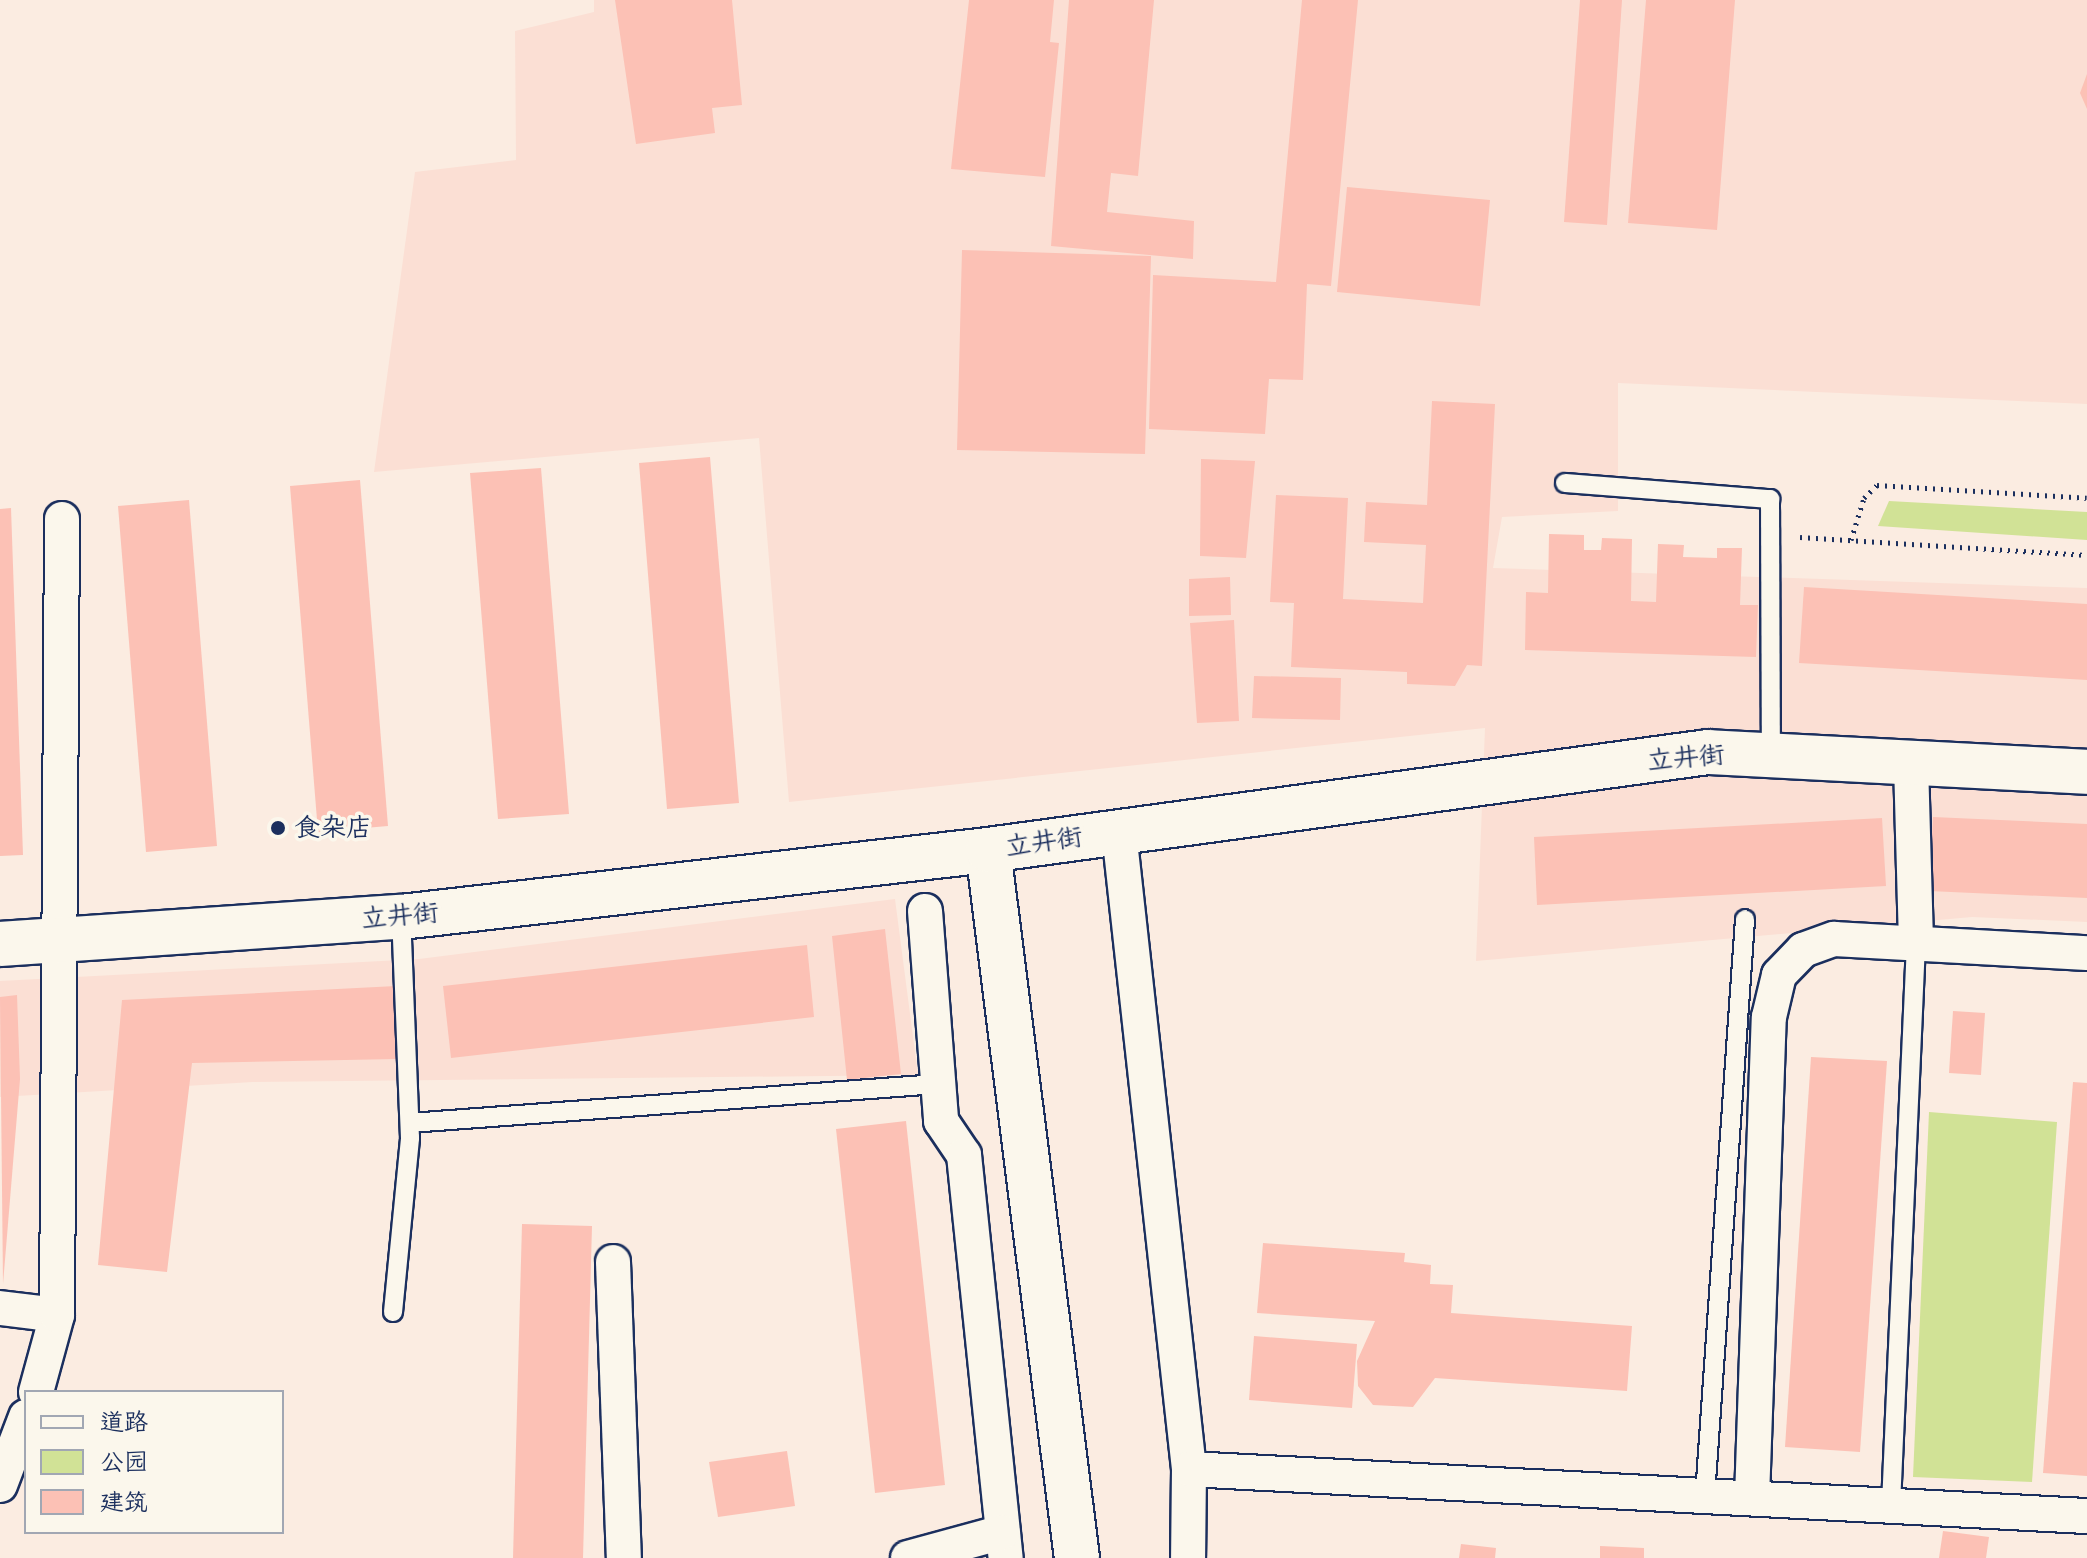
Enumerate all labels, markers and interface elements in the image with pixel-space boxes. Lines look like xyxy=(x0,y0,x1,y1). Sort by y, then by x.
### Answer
street label: 立井街 xyxy=(1646,739,1726,777)
place label: 食杂店 xyxy=(294,812,372,844)
marker: 食杂店 xyxy=(269,819,287,837)
street label: 立井街 xyxy=(1003,821,1085,863)
street label: 立井街 xyxy=(360,897,440,935)
legend xyxy=(24,1390,284,1534)
text: 道路 xyxy=(100,1401,148,1443)
text: 公园 xyxy=(100,1441,148,1483)
text: 建筑 xyxy=(100,1481,148,1523)

